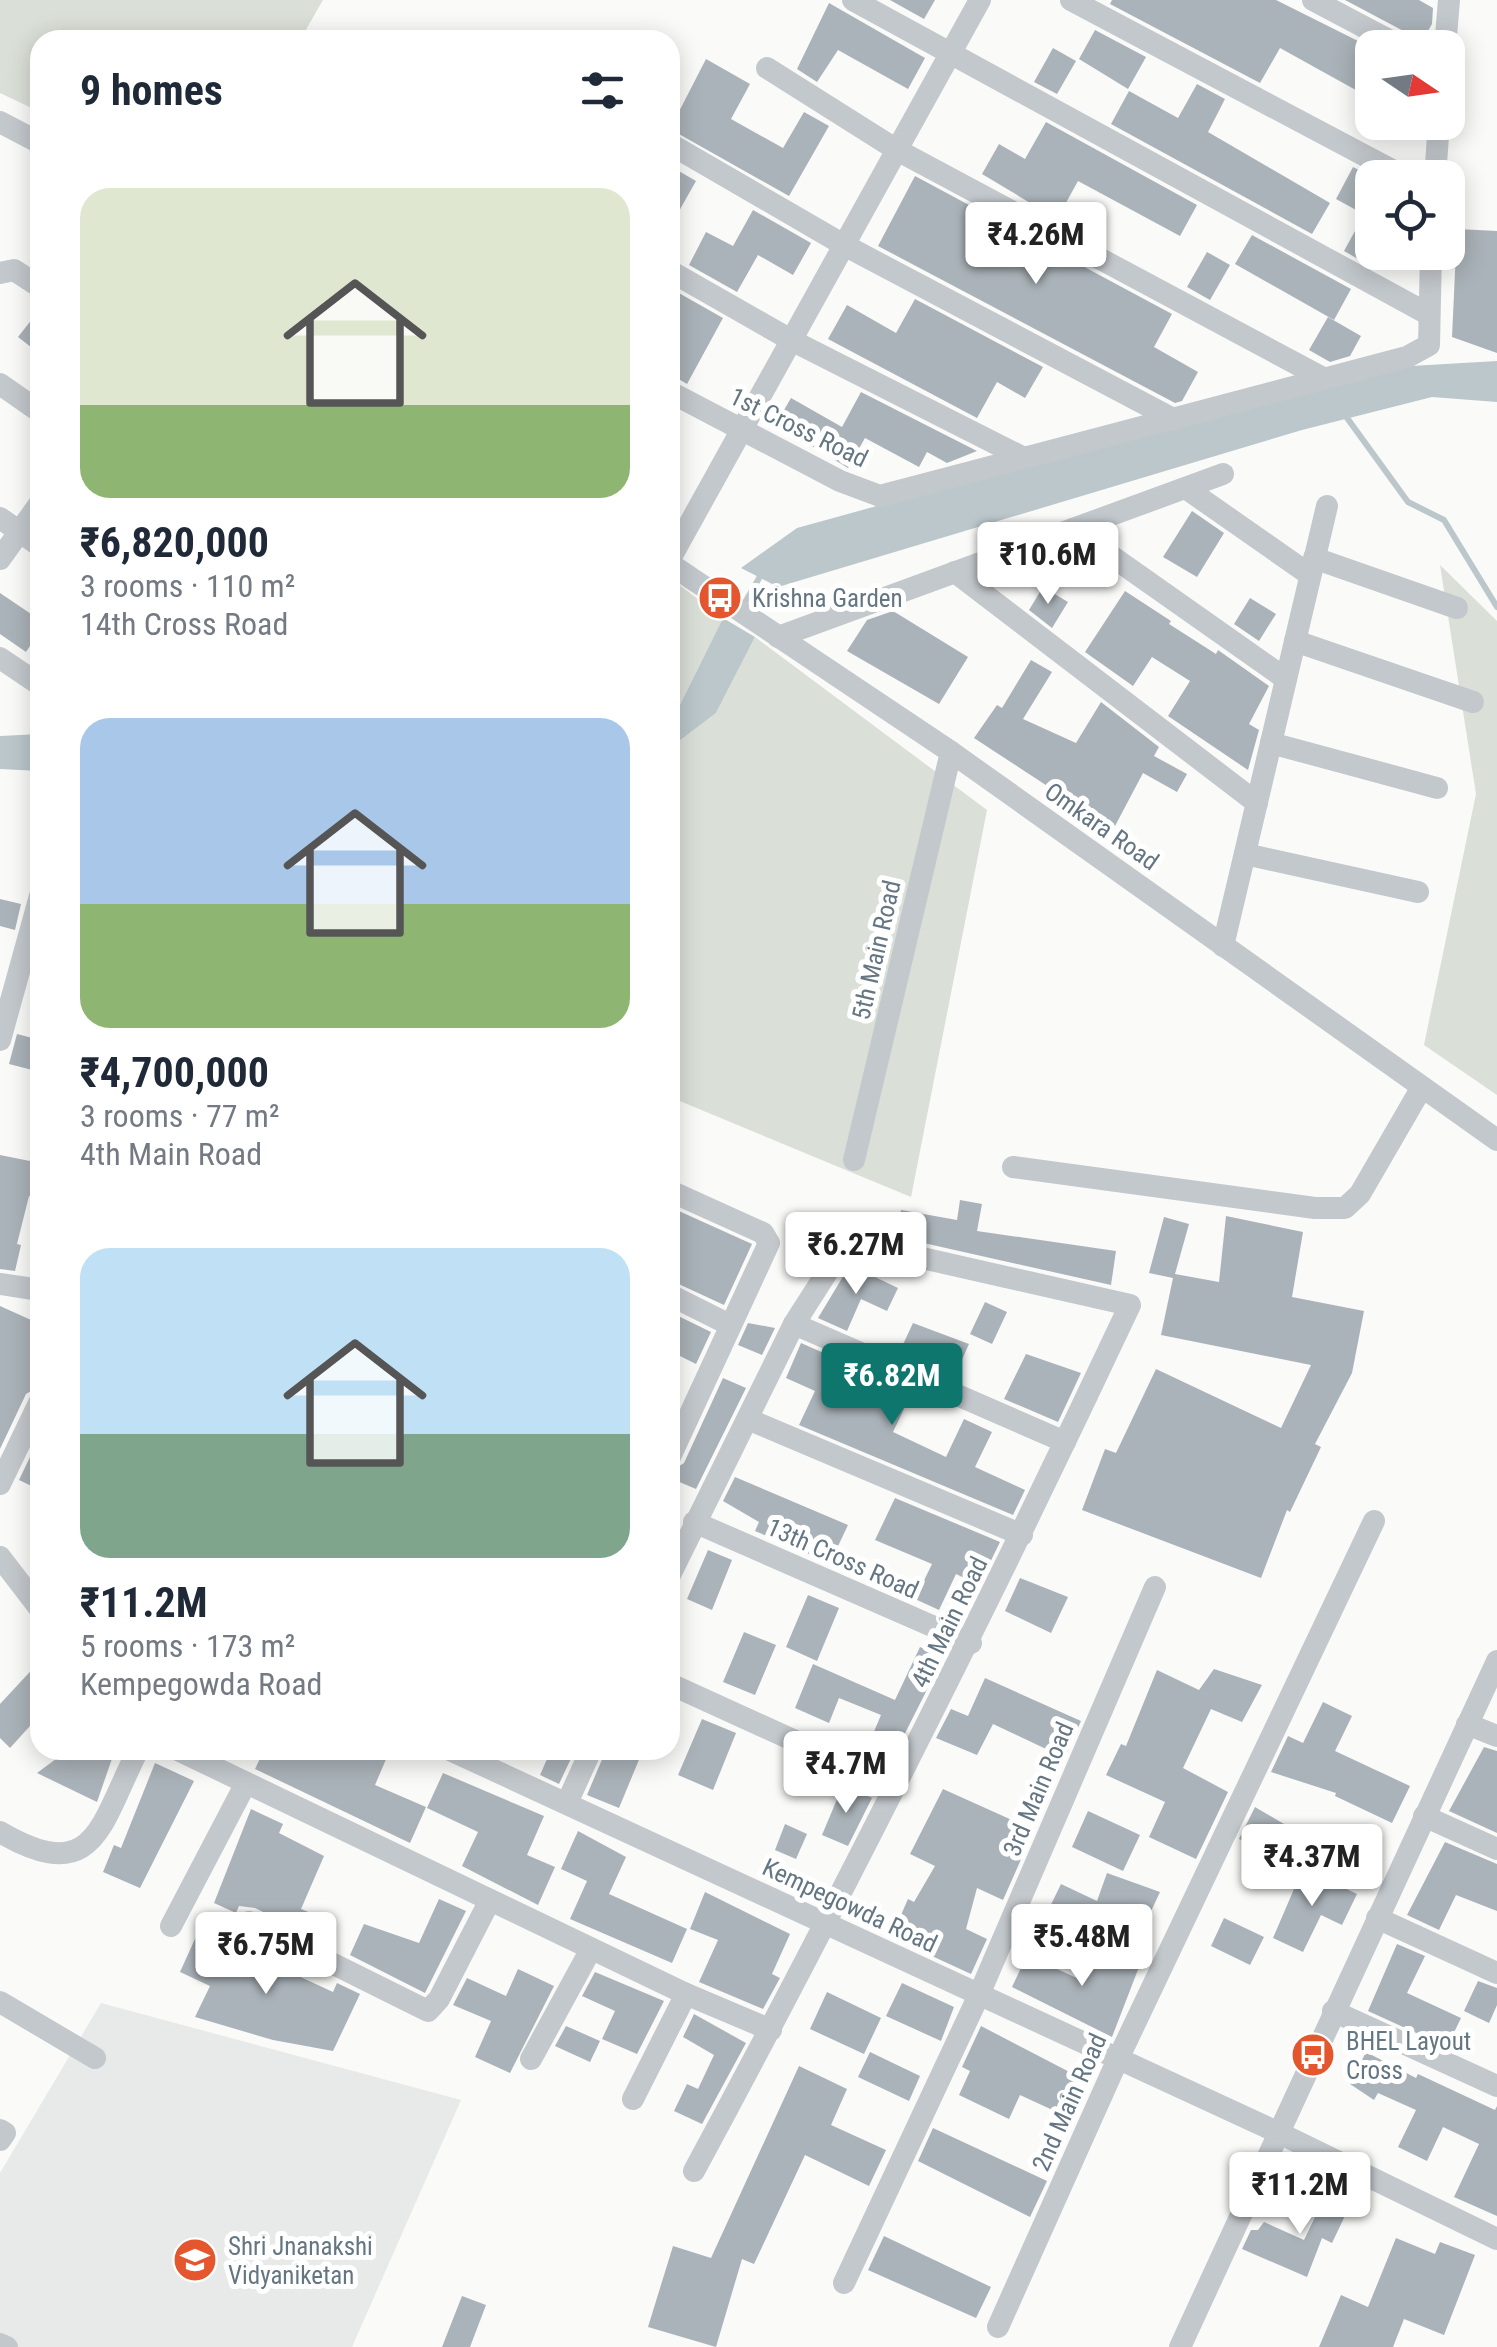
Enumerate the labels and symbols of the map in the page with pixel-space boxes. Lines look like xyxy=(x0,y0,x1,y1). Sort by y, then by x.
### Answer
north arrow xyxy=(1355,30,1465,140)
pin: ₹4.26M xyxy=(955,202,1117,287)
street label: 1st Cross Road xyxy=(725,382,872,473)
pin: ₹10.6M xyxy=(967,522,1129,607)
bus stop icon: Krishna Garden xyxy=(697,575,743,621)
place label: Krishna Garden xyxy=(752,584,903,613)
street label: Omkara Road xyxy=(1039,777,1164,876)
street label: 5th Main Road xyxy=(846,878,907,1023)
pin: ₹6.27M xyxy=(775,1212,937,1297)
pin: ₹6.82M xyxy=(811,1343,973,1428)
street label: 13th Cross Road xyxy=(763,1512,923,1605)
street label: 4th Main Road xyxy=(905,1552,994,1692)
street label: 3rd Main Road xyxy=(997,1718,1080,1860)
pin: ₹4.7M xyxy=(776,1731,916,1816)
pin: ₹4.37M xyxy=(1231,1824,1393,1909)
street label: Kempegowda Road xyxy=(758,1852,942,1959)
pin: ₹5.48M xyxy=(1001,1904,1163,1989)
pin: ₹6.75M xyxy=(185,1912,347,1997)
place label: BHEL Layout Cross xyxy=(1346,2027,1471,2085)
street label: 2nd Main Road xyxy=(1026,2029,1113,2175)
bus stop icon: BHEL Layout Cross xyxy=(1290,2032,1336,2078)
pin: ₹11.2M xyxy=(1219,2152,1381,2237)
place label: Shri Jnanakshi Vidyaniketan xyxy=(228,2232,373,2290)
school or university icon: Shri Jnanakshi Vidyaniketan xyxy=(172,2237,218,2283)

